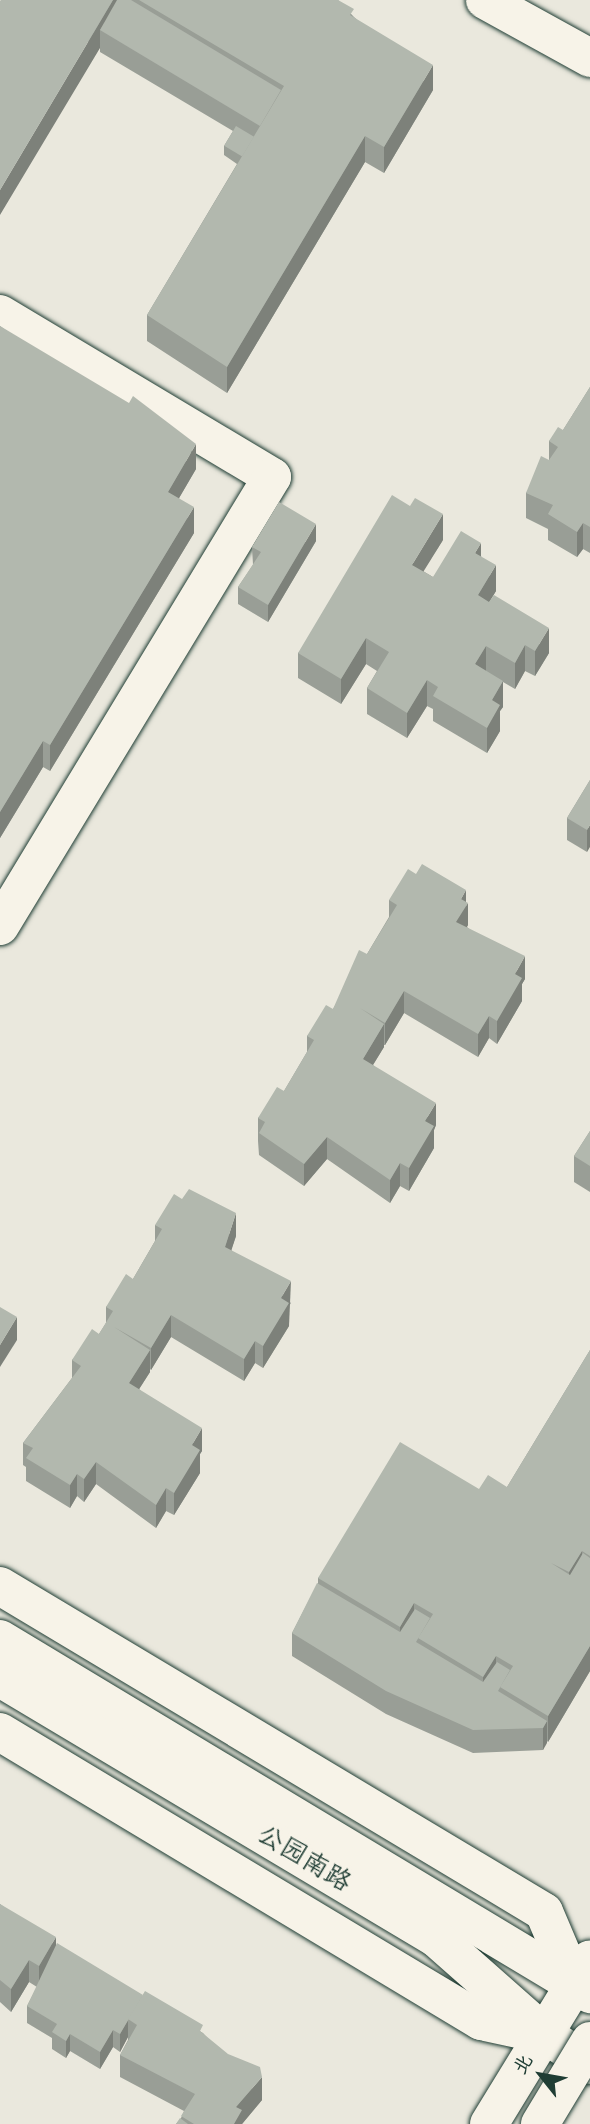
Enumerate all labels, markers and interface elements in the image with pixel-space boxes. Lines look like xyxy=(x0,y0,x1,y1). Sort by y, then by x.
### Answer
street label: 公园南路 xyxy=(251,1819,357,1899)
north arrow xyxy=(506,2040,576,2110)
text: 北 xyxy=(509,2050,537,2078)

